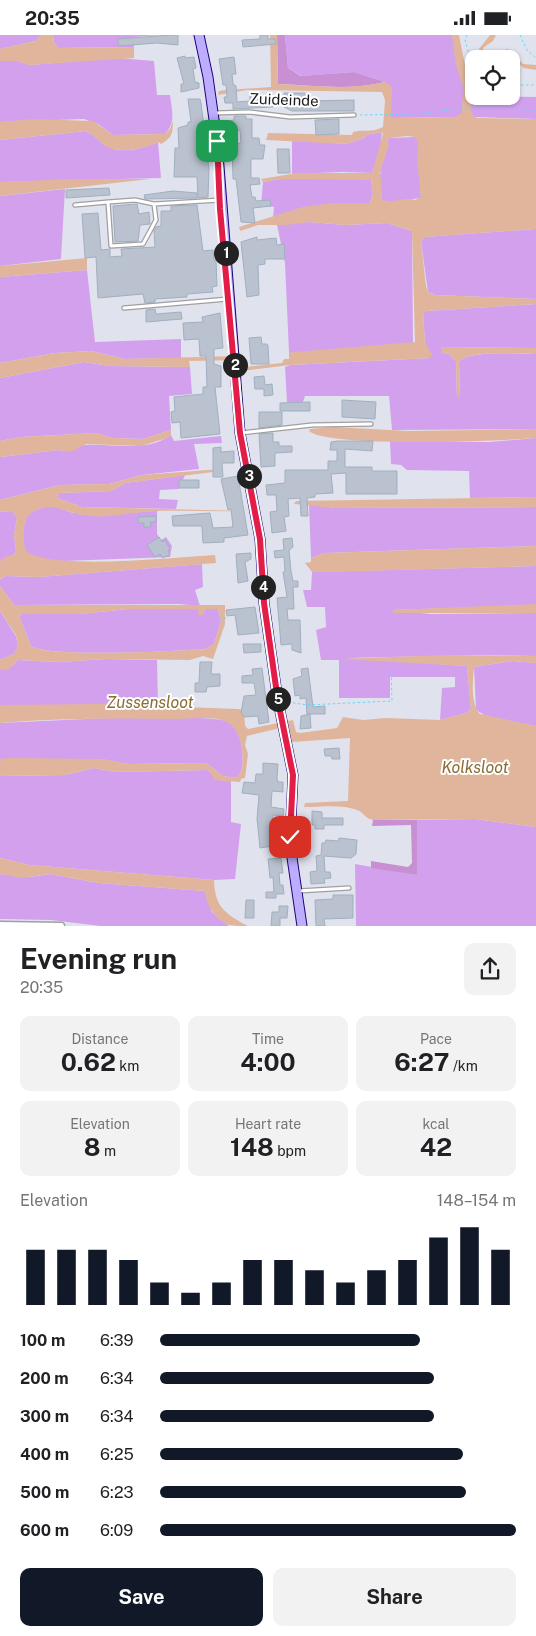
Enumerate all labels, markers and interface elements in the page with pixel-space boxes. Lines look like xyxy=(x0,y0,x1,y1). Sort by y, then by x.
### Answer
text: 20:35 xyxy=(25,7,80,29)
map controls xyxy=(465,50,520,105)
button: locate xyxy=(465,50,520,105)
street label: Zuideinde xyxy=(249,90,319,109)
pin xyxy=(196,120,238,162)
icon: arrive xyxy=(203,127,231,155)
pin: 1 xyxy=(214,241,238,265)
text: 1 xyxy=(224,245,230,261)
pin: 2 xyxy=(222,353,248,377)
text: 2 xyxy=(231,357,240,373)
pin: 3 xyxy=(236,463,262,489)
text: 3 xyxy=(245,468,254,484)
pin: 4 xyxy=(250,575,276,599)
text: 4 xyxy=(259,579,268,595)
pin: 5 xyxy=(266,687,290,711)
text: 5 xyxy=(274,691,283,707)
water label: Zussensloot xyxy=(107,693,193,712)
water label: Kolksloot xyxy=(441,758,509,777)
pin xyxy=(269,816,311,858)
icon: check xyxy=(276,823,304,851)
text: Evening run xyxy=(20,942,177,975)
button: share xyxy=(464,943,516,995)
text: 20:35 xyxy=(20,978,63,997)
text: Distance xyxy=(72,1031,128,1047)
text: Time xyxy=(252,1031,284,1047)
text: Pace xyxy=(420,1031,452,1047)
text: 0.62 xyxy=(61,1047,116,1077)
text: 4:00 xyxy=(240,1047,296,1077)
text: 6:27 xyxy=(394,1047,450,1077)
text: km xyxy=(116,1058,139,1074)
text: /km xyxy=(450,1058,478,1074)
text: Elevation xyxy=(70,1116,130,1132)
text: Heart rate xyxy=(235,1116,301,1132)
text: kcal xyxy=(422,1116,450,1132)
text: 8 xyxy=(84,1132,101,1162)
text: 148 xyxy=(230,1132,274,1162)
text: 42 xyxy=(420,1132,452,1162)
text: m xyxy=(101,1143,116,1159)
text: bpm xyxy=(274,1143,306,1159)
text: Elevation xyxy=(20,1191,88,1210)
text: 148–154 m xyxy=(437,1191,516,1210)
text: 100 m xyxy=(20,1331,65,1350)
text: 6:39 xyxy=(100,1331,134,1350)
text: 200 m xyxy=(20,1369,69,1388)
text: 6:34 xyxy=(100,1369,134,1388)
text: 300 m xyxy=(20,1407,69,1426)
text: 6:34 xyxy=(100,1407,134,1426)
text: 400 m xyxy=(20,1445,69,1464)
text: 6:25 xyxy=(100,1445,134,1464)
text: 500 m xyxy=(20,1483,69,1502)
text: 6:23 xyxy=(100,1483,134,1502)
text: 600 m xyxy=(20,1521,69,1540)
text: 6:09 xyxy=(100,1521,133,1540)
button: Save xyxy=(20,1568,263,1626)
button: Share xyxy=(273,1568,516,1626)

